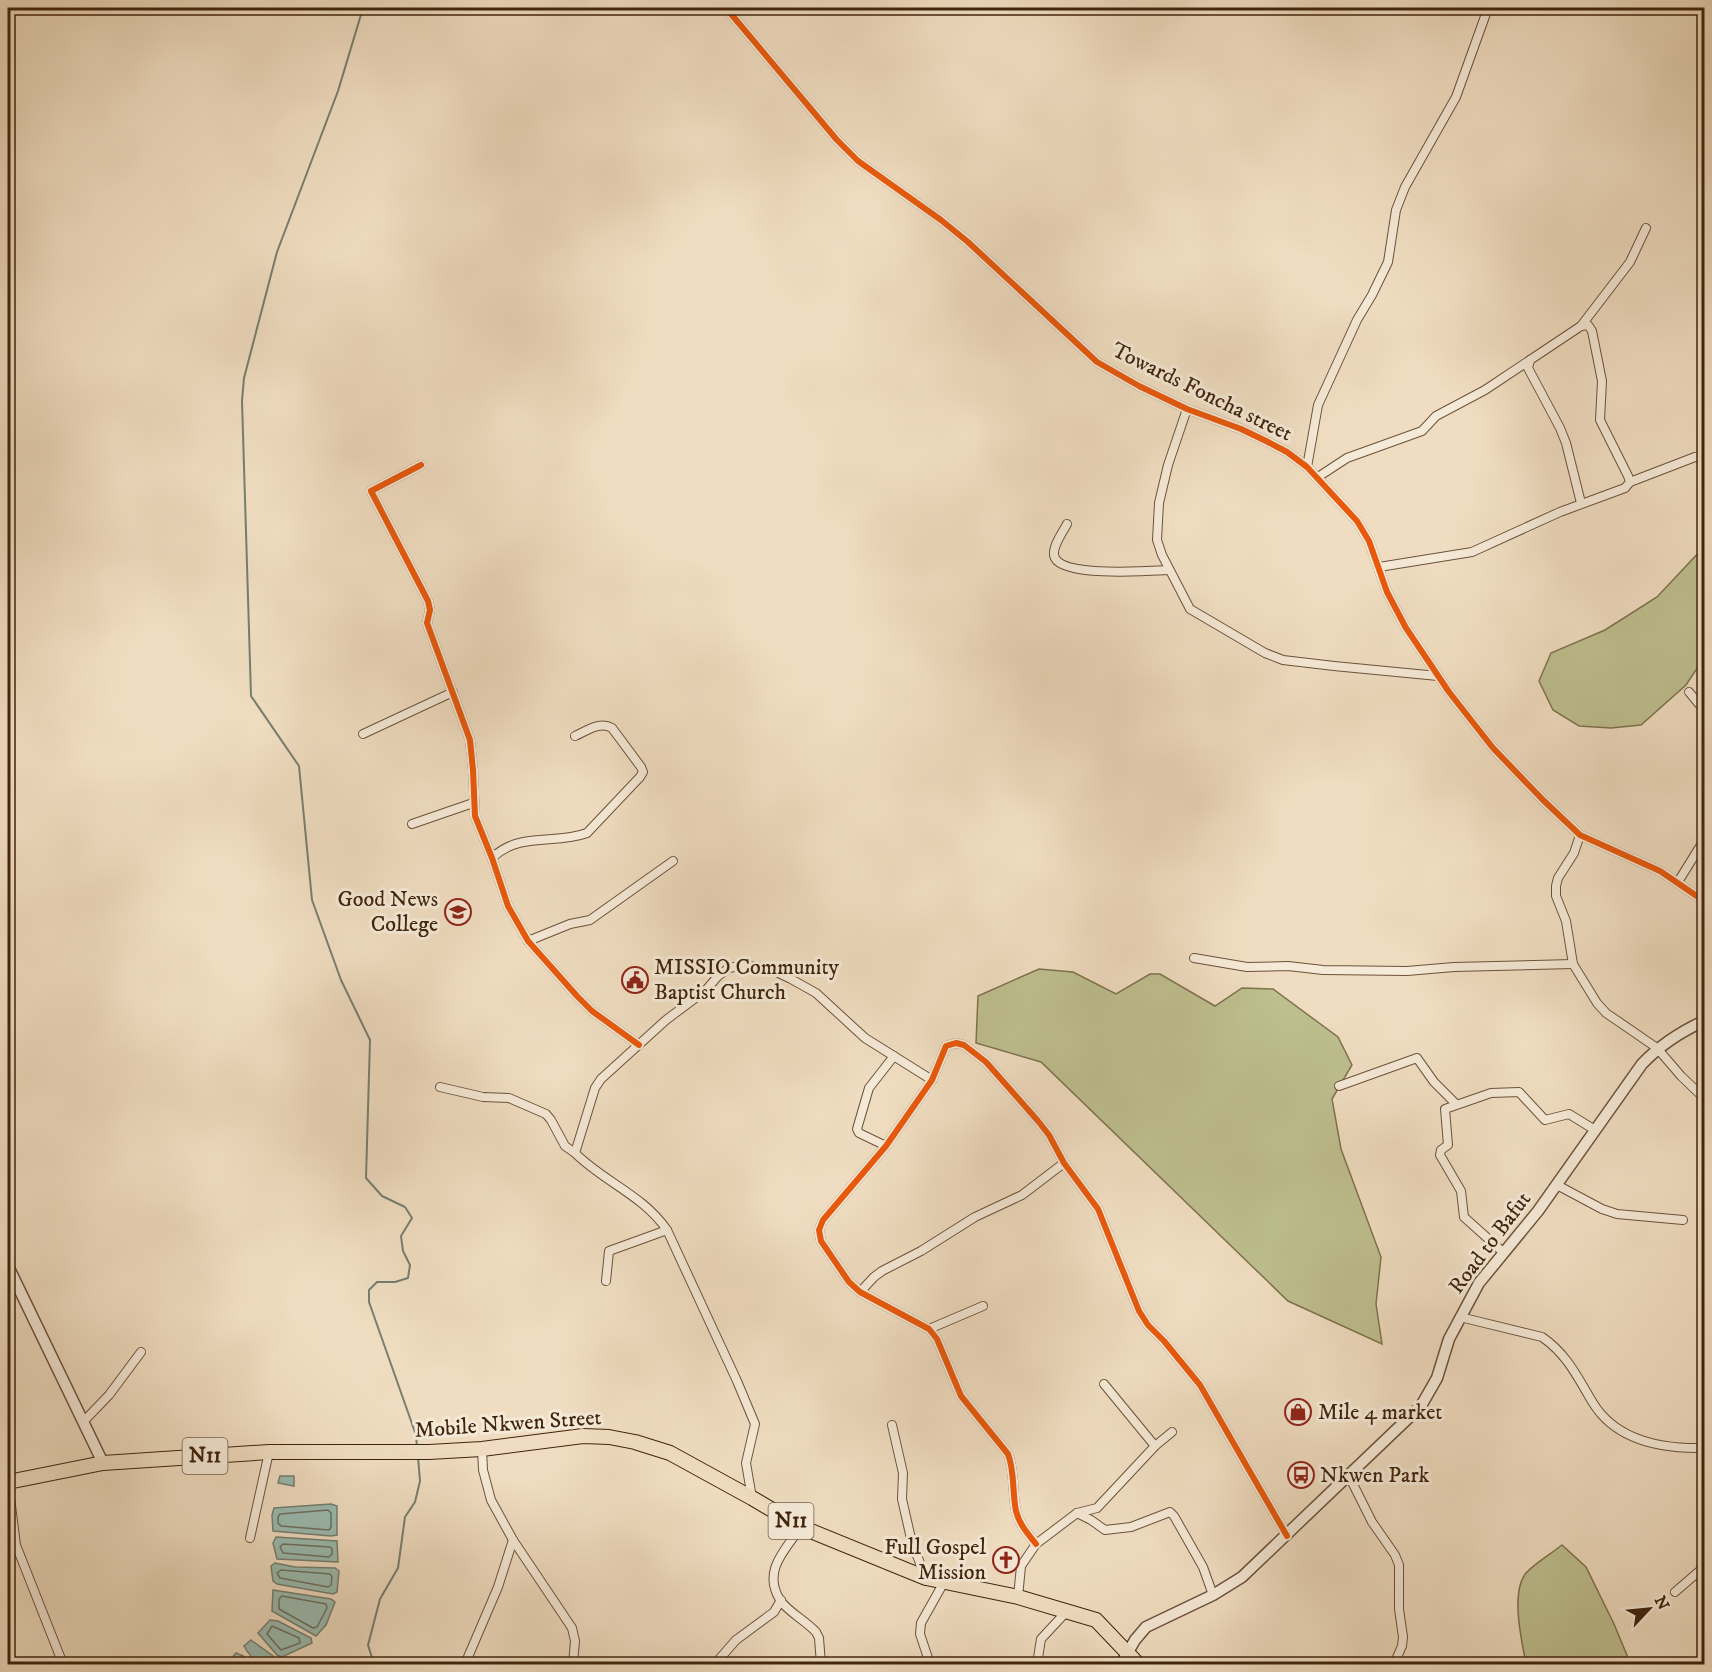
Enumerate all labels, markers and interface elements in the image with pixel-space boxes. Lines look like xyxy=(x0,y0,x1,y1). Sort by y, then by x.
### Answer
street label: Towards Foncha street xyxy=(1107,337,1297,447)
place label: Good News College xyxy=(337,886,438,938)
school or university icon: Good News College xyxy=(443,897,473,927)
place label: MISSIO Community Baptist Church xyxy=(654,954,839,1006)
public building icon: MISSIO Community Baptist Church xyxy=(620,965,650,995)
street label: Road to Bafut xyxy=(1443,1187,1537,1299)
shop icon: Mile 4 market xyxy=(1283,1397,1313,1427)
place label: Mile 4 market xyxy=(1318,1399,1442,1426)
street label: Mobile Nkwen Street xyxy=(414,1404,602,1444)
road number: N11 xyxy=(182,1438,228,1474)
bus stop icon: Nkwen Park xyxy=(1286,1460,1316,1490)
place label: Nkwen Park xyxy=(1320,1462,1430,1489)
road number: N11 xyxy=(768,1503,814,1539)
place label: Full Gospel Mission xyxy=(884,1534,987,1586)
church icon: Full Gospel Mission xyxy=(991,1545,1021,1575)
north arrow xyxy=(1619,1579,1679,1639)
text: N xyxy=(1650,1593,1673,1613)

